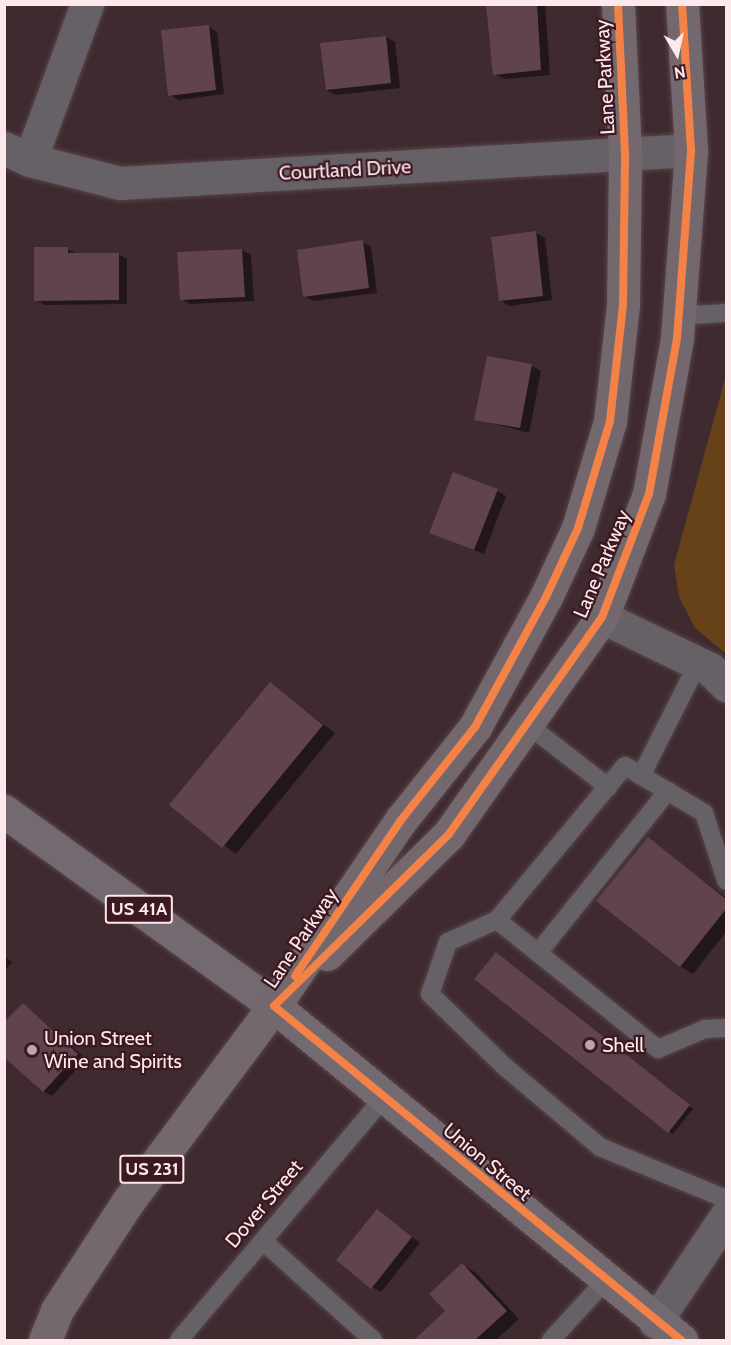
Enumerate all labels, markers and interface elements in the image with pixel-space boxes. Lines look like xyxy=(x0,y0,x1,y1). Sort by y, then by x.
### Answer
street label: Lane Parkway xyxy=(590,19,620,135)
north arrow xyxy=(647,24,707,84)
text: N xyxy=(673,62,687,83)
street label: Courtland Drive xyxy=(278,155,412,185)
street label: Lane Parkway xyxy=(568,506,636,622)
street label: Lane Parkway xyxy=(259,883,343,993)
road number: US 41A xyxy=(104,894,174,924)
place label: Union Street Wine and Spirits xyxy=(44,1026,182,1073)
place label: Shell xyxy=(602,1033,644,1057)
marker: Shell xyxy=(583,1038,597,1052)
marker: Union Street Wine and Spirits xyxy=(25,1043,39,1057)
street label: Union Street xyxy=(438,1118,536,1206)
road number: US 231 xyxy=(119,1154,185,1184)
street label: Dover Street xyxy=(220,1155,308,1253)

